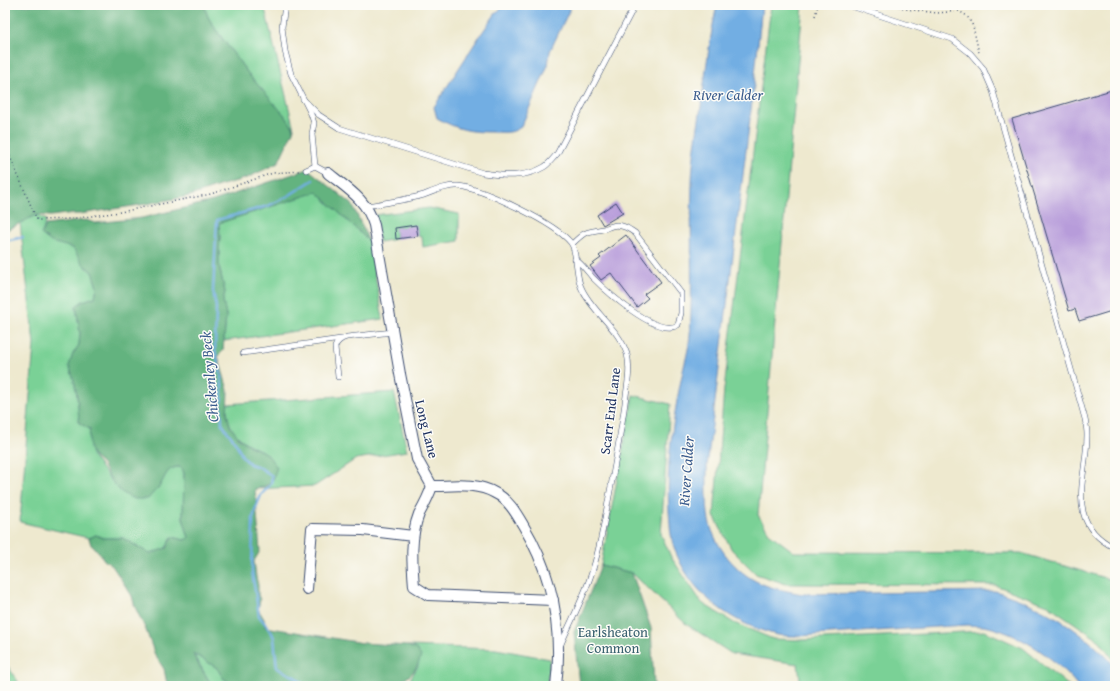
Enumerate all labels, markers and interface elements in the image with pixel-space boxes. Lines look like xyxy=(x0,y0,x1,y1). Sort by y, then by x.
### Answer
water label: River Calder xyxy=(692,84,763,105)
water label: Chickenley Beck xyxy=(195,331,223,423)
street label: Scarr End Lane xyxy=(595,366,625,456)
street label: Long Lane xyxy=(410,398,444,461)
water label: River Calder xyxy=(673,435,699,508)
park label: Earlsheaton Common xyxy=(578,622,648,658)

